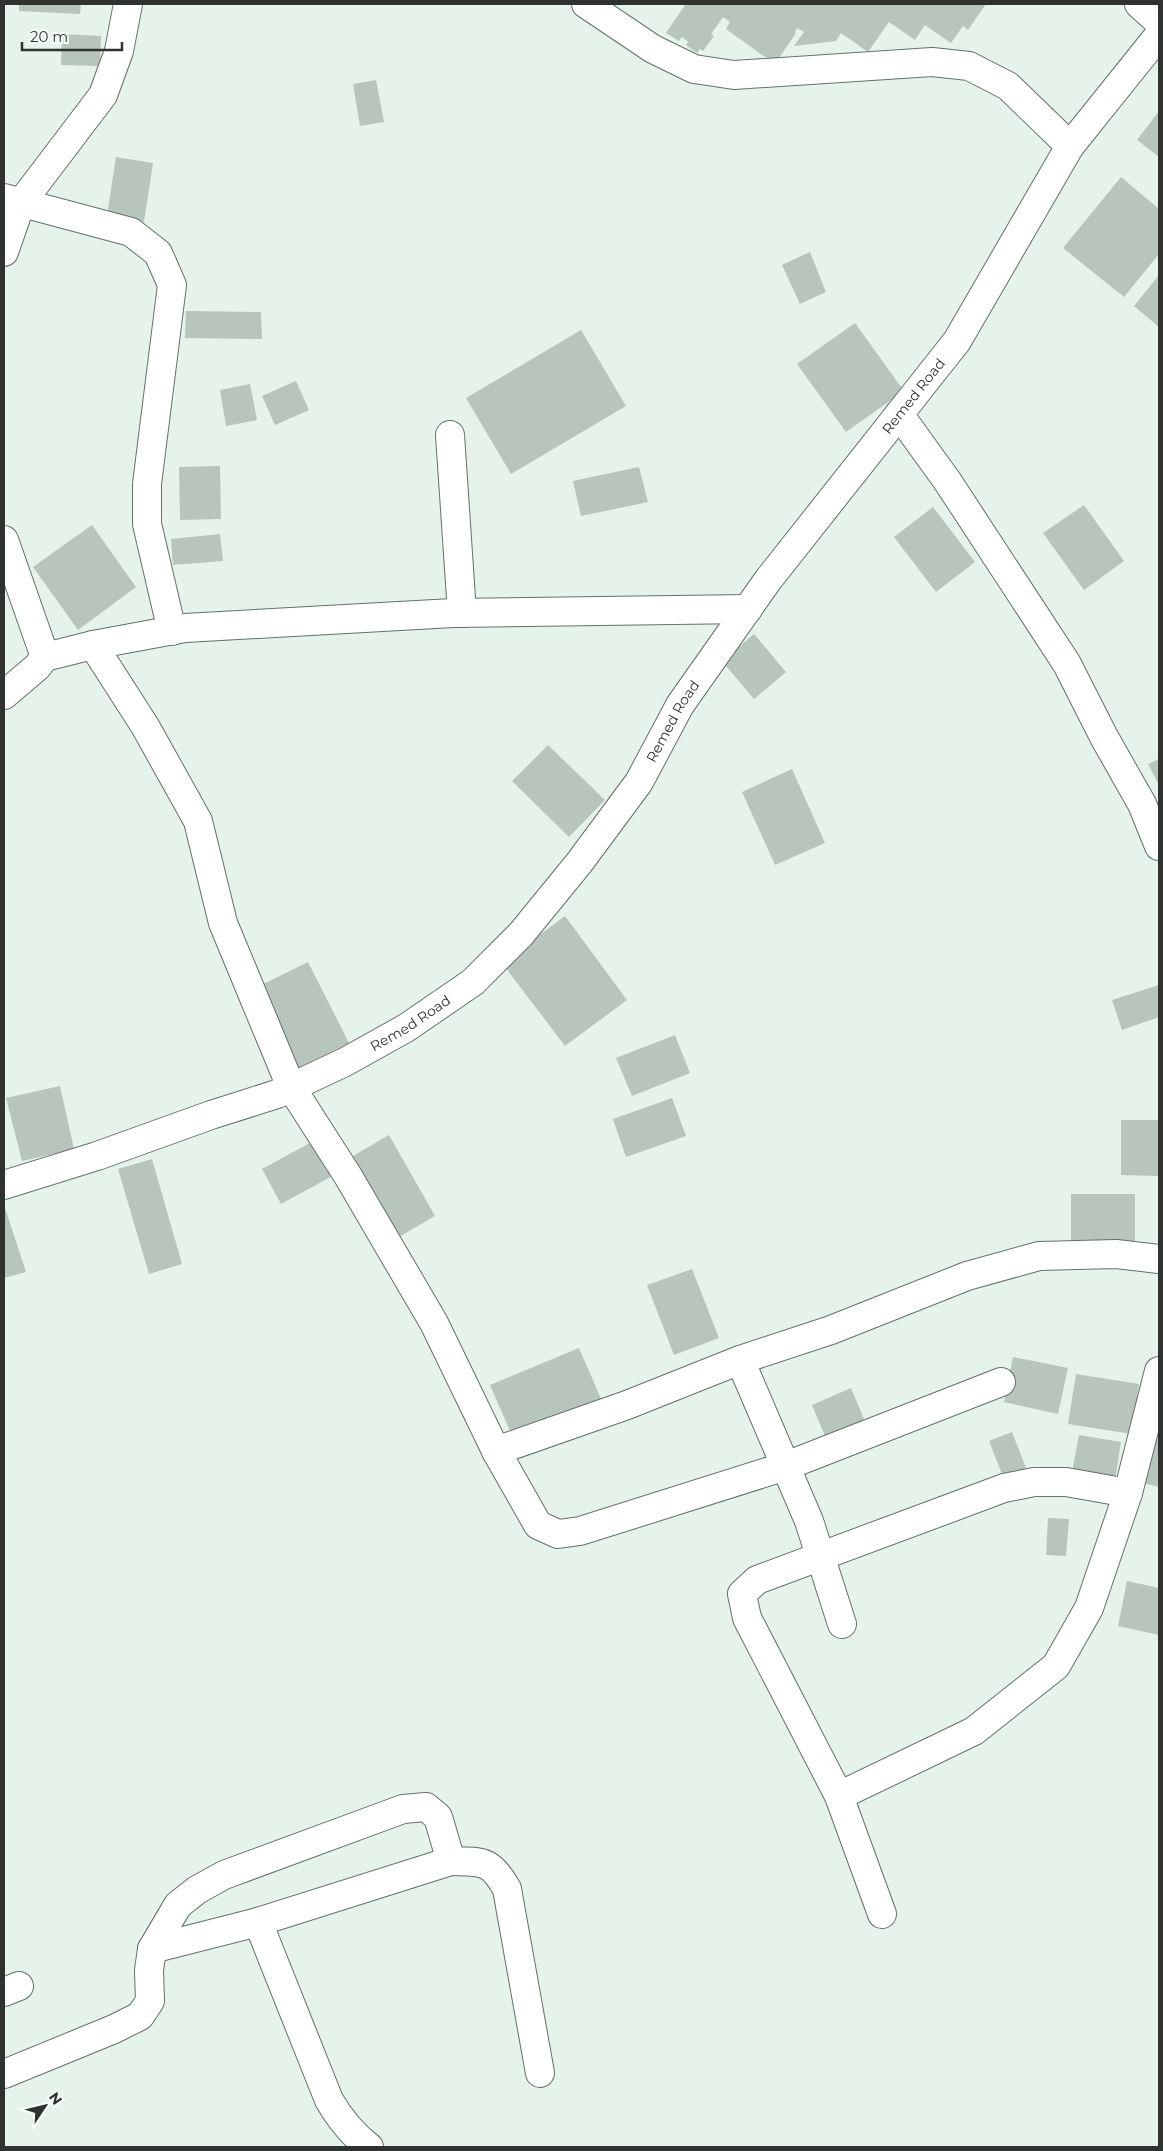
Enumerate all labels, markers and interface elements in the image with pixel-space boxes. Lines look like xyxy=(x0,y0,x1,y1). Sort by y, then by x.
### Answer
scale bar xyxy=(22,20,122,52)
text: 20 m xyxy=(30,27,68,46)
street label: Remed Road xyxy=(878,355,949,438)
street label: Remed Road xyxy=(642,677,704,765)
street label: Remed Road xyxy=(367,991,454,1055)
north arrow xyxy=(20,2081,70,2131)
text: N xyxy=(45,2089,66,2108)

